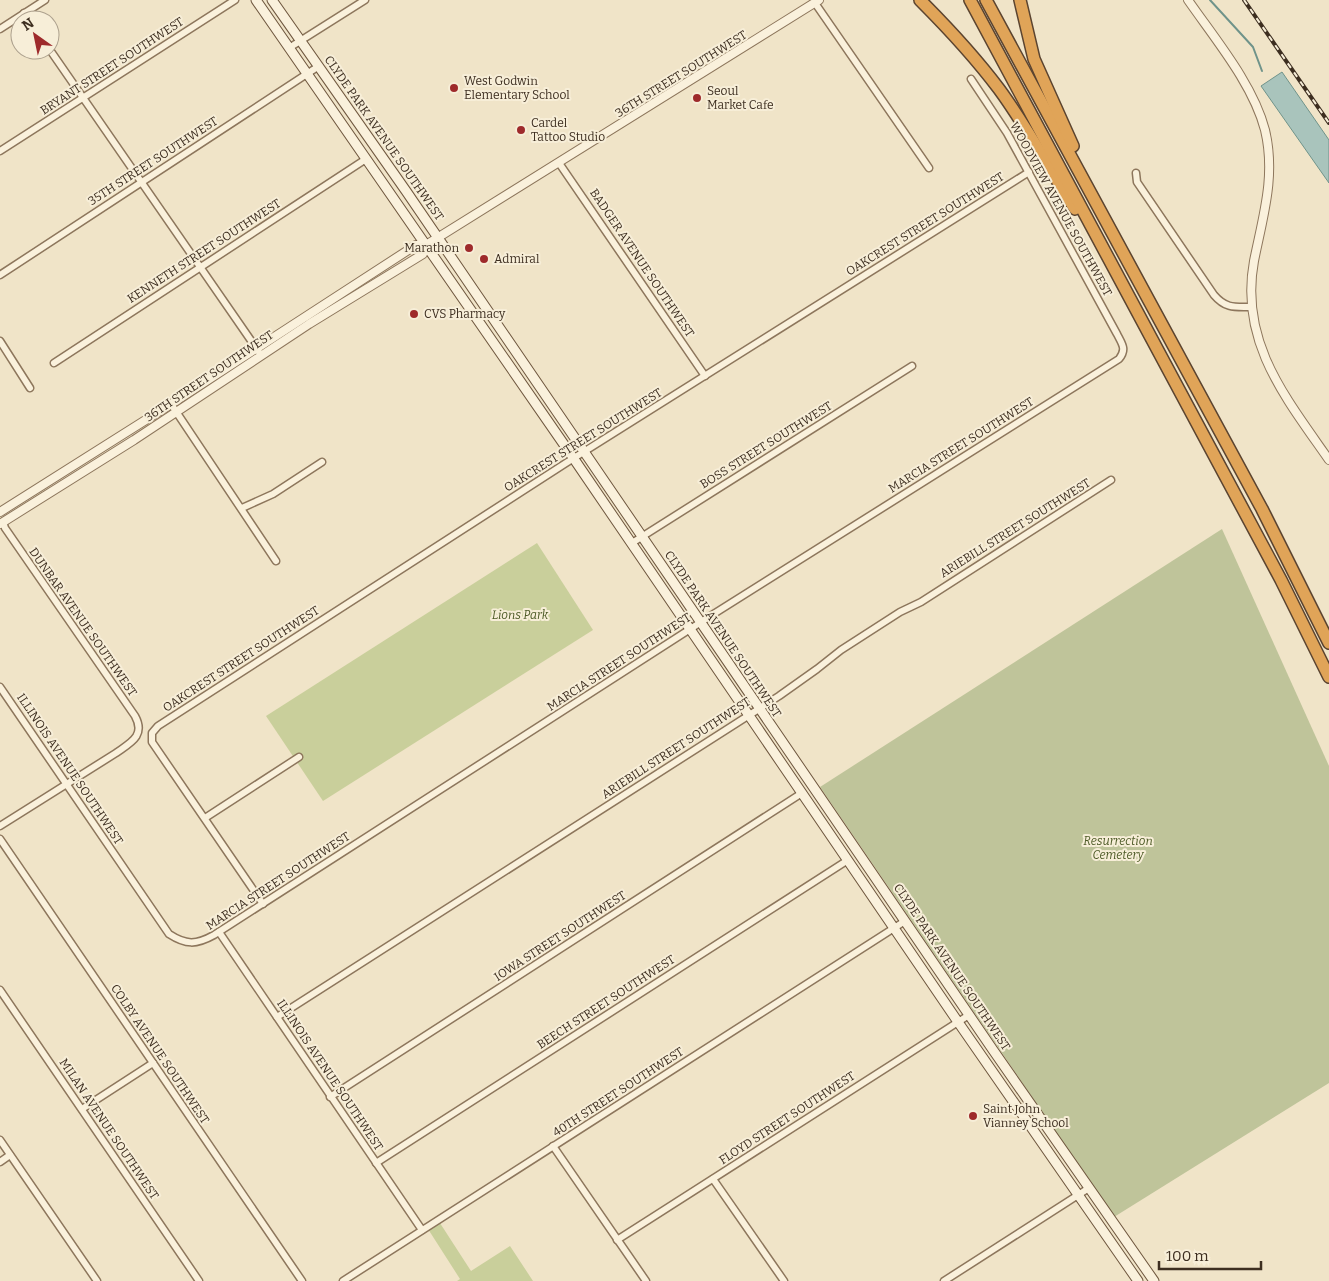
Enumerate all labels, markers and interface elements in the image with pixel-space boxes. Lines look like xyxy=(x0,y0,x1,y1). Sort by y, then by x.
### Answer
north arrow xyxy=(10,10,60,60)
text: N xyxy=(19,14,38,35)
street label: BRYANT STREET SOUTHWEST xyxy=(38,14,186,118)
street label: 36TH STREET SOUTHWEST xyxy=(613,28,749,120)
street label: CLYDE PARK AVENUE SOUTHWEST xyxy=(321,53,447,223)
place label: West Godwin Elementary School xyxy=(464,74,570,102)
marker: West Godwin Elementary School xyxy=(448,82,460,94)
place label: Seoul Market Cafe xyxy=(707,84,774,112)
marker: Seoul Market Cafe xyxy=(691,92,703,104)
street label: 35TH STREET SOUTHWEST xyxy=(86,114,220,208)
place label: Cardel Tattoo Studio xyxy=(531,116,605,144)
street label: WOODVIEW AVENUE SOUTHWEST xyxy=(1007,119,1115,299)
marker: Cardel Tattoo Studio xyxy=(515,124,527,136)
street label: OAKCREST STREET SOUTHWEST xyxy=(843,169,1007,279)
street label: BADGER AVENUE SOUTHWEST xyxy=(587,186,697,340)
street label: KENNETH STREET SOUTHWEST xyxy=(125,196,283,306)
place label: Marathon xyxy=(404,241,459,255)
marker: Marathon xyxy=(463,242,475,254)
place label: Admiral xyxy=(494,252,540,266)
marker: Admiral xyxy=(478,253,490,265)
place label: CVS Pharmacy xyxy=(424,307,506,321)
marker: CVS Pharmacy xyxy=(408,308,420,320)
street label: 36TH STREET SOUTHWEST xyxy=(142,328,276,424)
street label: OAKCREST STREET SOUTHWEST xyxy=(501,385,665,495)
street label: MARCIA STREET SOUTHWEST xyxy=(886,394,1036,496)
street label: BOSS STREET SOUTHWEST xyxy=(698,399,834,491)
street label: ARIEBILL STREET SOUTHWEST xyxy=(937,476,1093,580)
street label: DUNBAR AVENUE SOUTHWEST xyxy=(26,545,140,699)
street label: CLYDE PARK AVENUE SOUTHWEST xyxy=(662,548,784,720)
street label: OAKCREST STREET SOUTHWEST xyxy=(160,603,322,715)
park label: Lions Park xyxy=(492,608,549,622)
street label: MARCIA STREET SOUTHWEST xyxy=(545,610,693,714)
street label: ILLINOIS AVENUE SOUTHWEST xyxy=(14,691,126,847)
street label: ARIEBILL STREET SOUTHWEST xyxy=(599,695,753,801)
street label: MARCIA STREET SOUTHWEST xyxy=(204,829,352,933)
park label: Resurrection Cemetery xyxy=(1083,834,1153,862)
street label: CLYDE PARK AVENUE SOUTHWEST xyxy=(891,881,1013,1053)
street label: IOWA STREET SOUTHWEST xyxy=(491,888,629,984)
street label: BEECH STREET SOUTHWEST xyxy=(535,952,677,1052)
street label: COLBY AVENUE SOUTHWEST xyxy=(108,981,212,1127)
street label: ILLINOIS AVENUE SOUTHWEST xyxy=(274,997,386,1153)
street label: 40TH STREET SOUTHWEST xyxy=(550,1044,686,1140)
street label: MILAN AVENUE SOUTHWEST xyxy=(57,1056,161,1202)
street label: FLOYD STREET SOUTHWEST xyxy=(716,1069,858,1167)
place label: Saint John Vianney School xyxy=(983,1102,1069,1130)
marker: Saint John Vianney School xyxy=(967,1110,979,1122)
scale bar xyxy=(1159,1238,1262,1270)
text: 100 m xyxy=(1166,1247,1209,1265)

